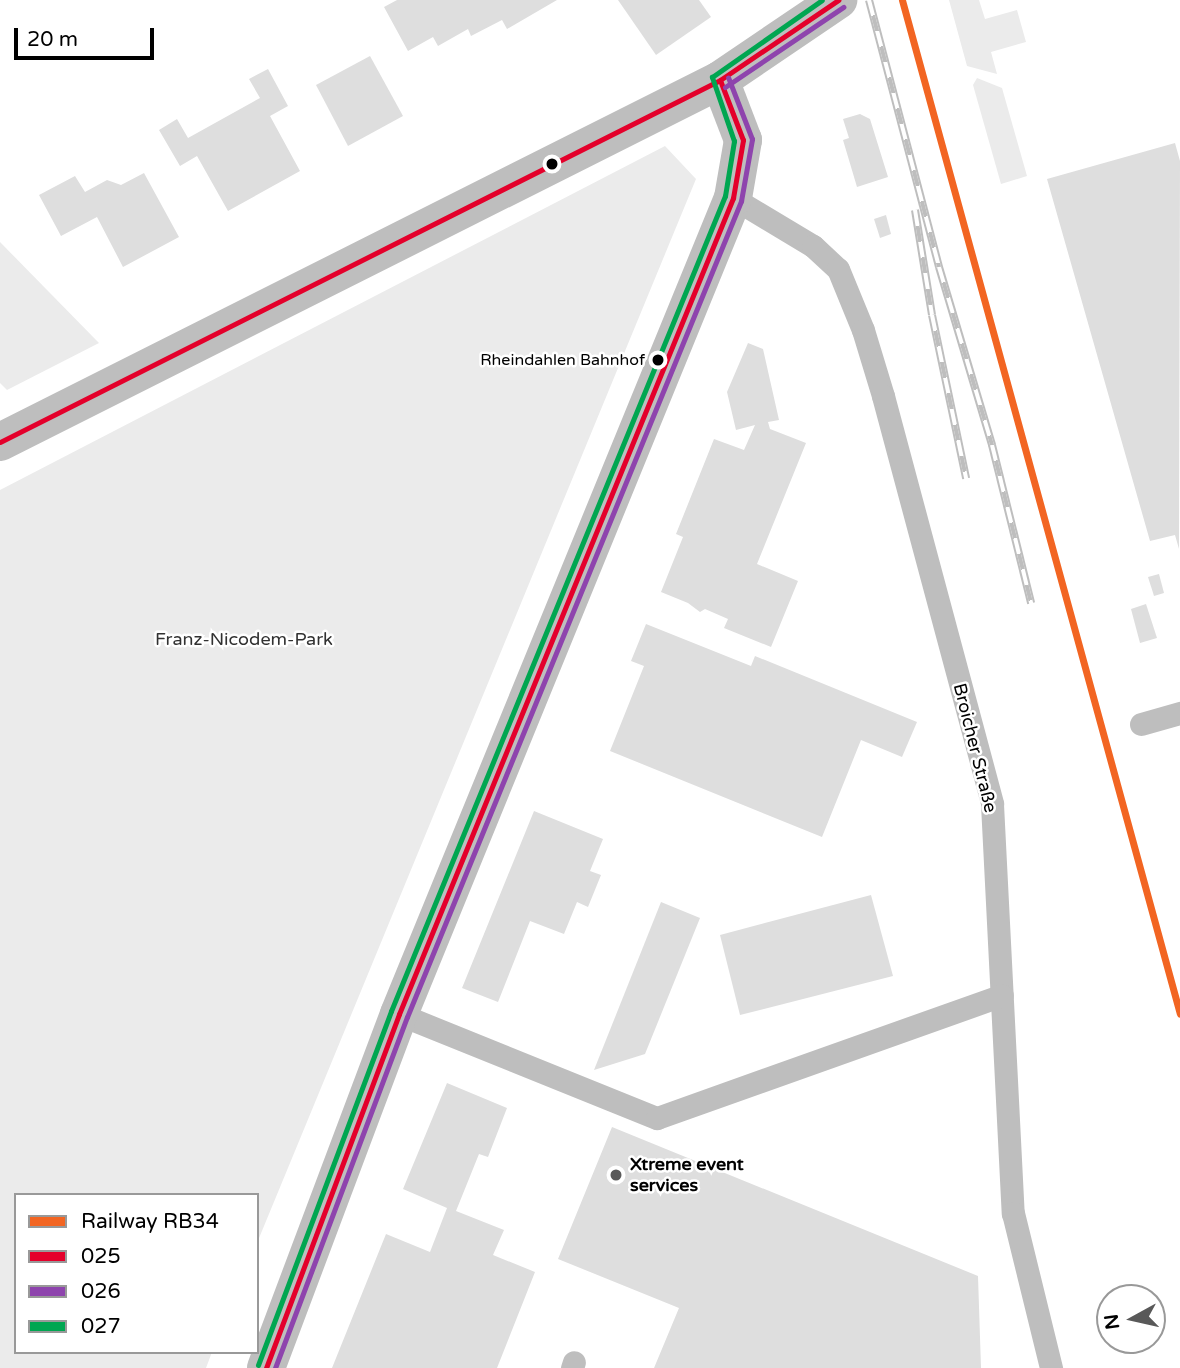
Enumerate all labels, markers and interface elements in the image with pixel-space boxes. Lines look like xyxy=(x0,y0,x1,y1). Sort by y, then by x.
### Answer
scale bar xyxy=(18,14,158,58)
text: 20 m xyxy=(27,27,78,52)
unlabelled marker xyxy=(545,157,559,171)
place label: Rheindahlen Bahnhof xyxy=(480,350,645,370)
marker: Rheindahlen Bahnhof xyxy=(651,353,665,367)
park label: Franz-Nicodem-Park xyxy=(155,628,333,650)
street label: Broicher Straße xyxy=(949,681,1001,815)
place label: Xtreme event services xyxy=(630,1154,744,1196)
marker: Xtreme event services xyxy=(608,1167,624,1183)
legend xyxy=(14,1193,259,1354)
text: Railway RB34 xyxy=(81,1209,219,1234)
text: 025 xyxy=(81,1244,121,1269)
text: 026 xyxy=(81,1279,121,1304)
north arrow xyxy=(1096,1284,1166,1354)
text: N xyxy=(1100,1313,1124,1331)
text: 027 xyxy=(81,1314,121,1339)

